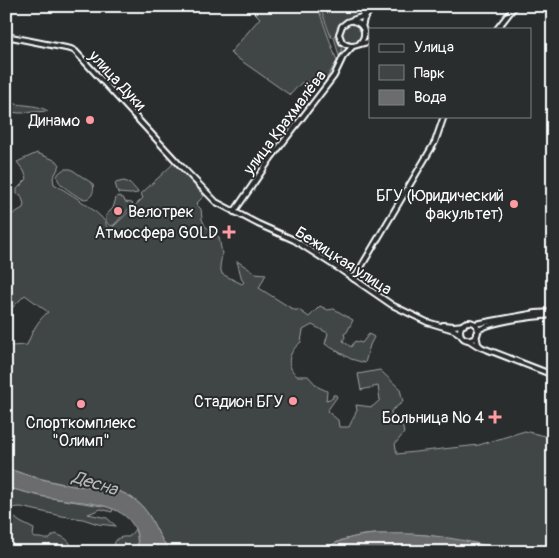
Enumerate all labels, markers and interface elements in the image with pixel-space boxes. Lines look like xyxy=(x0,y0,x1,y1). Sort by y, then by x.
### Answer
legend xyxy=(369,28,532,118)
text: Улица xyxy=(414,38,454,57)
street label: улица Дуки xyxy=(84,46,150,115)
text: Парк xyxy=(414,64,445,83)
street label: улица Крахмалёва xyxy=(238,66,331,180)
text: Вода xyxy=(414,88,447,107)
place label: Динамо xyxy=(28,111,80,131)
marker: Динамо xyxy=(84,114,96,126)
place label: БГУ (Юридический факультет) xyxy=(376,186,504,224)
marker: БГУ (Юридический факультет) xyxy=(508,198,520,210)
place label: Велотрек xyxy=(128,202,194,222)
marker: Велотрек xyxy=(112,205,124,217)
street label: Бежицкая улица xyxy=(291,222,396,300)
place label: Атмосфера GOLD xyxy=(95,223,218,243)
marker: Атмосфера GOLD xyxy=(222,225,236,239)
place label: Стадион БГУ xyxy=(194,392,283,412)
marker: Стадион БГУ xyxy=(287,395,299,407)
marker: Спорткомплекс "Олимп" xyxy=(75,398,87,410)
place label: Больница № 4 xyxy=(382,408,484,428)
marker: Больница № 4 xyxy=(488,410,502,424)
place label: Спорткомплекс "Олимп" xyxy=(26,413,136,451)
water label: Десна xyxy=(68,465,122,502)

